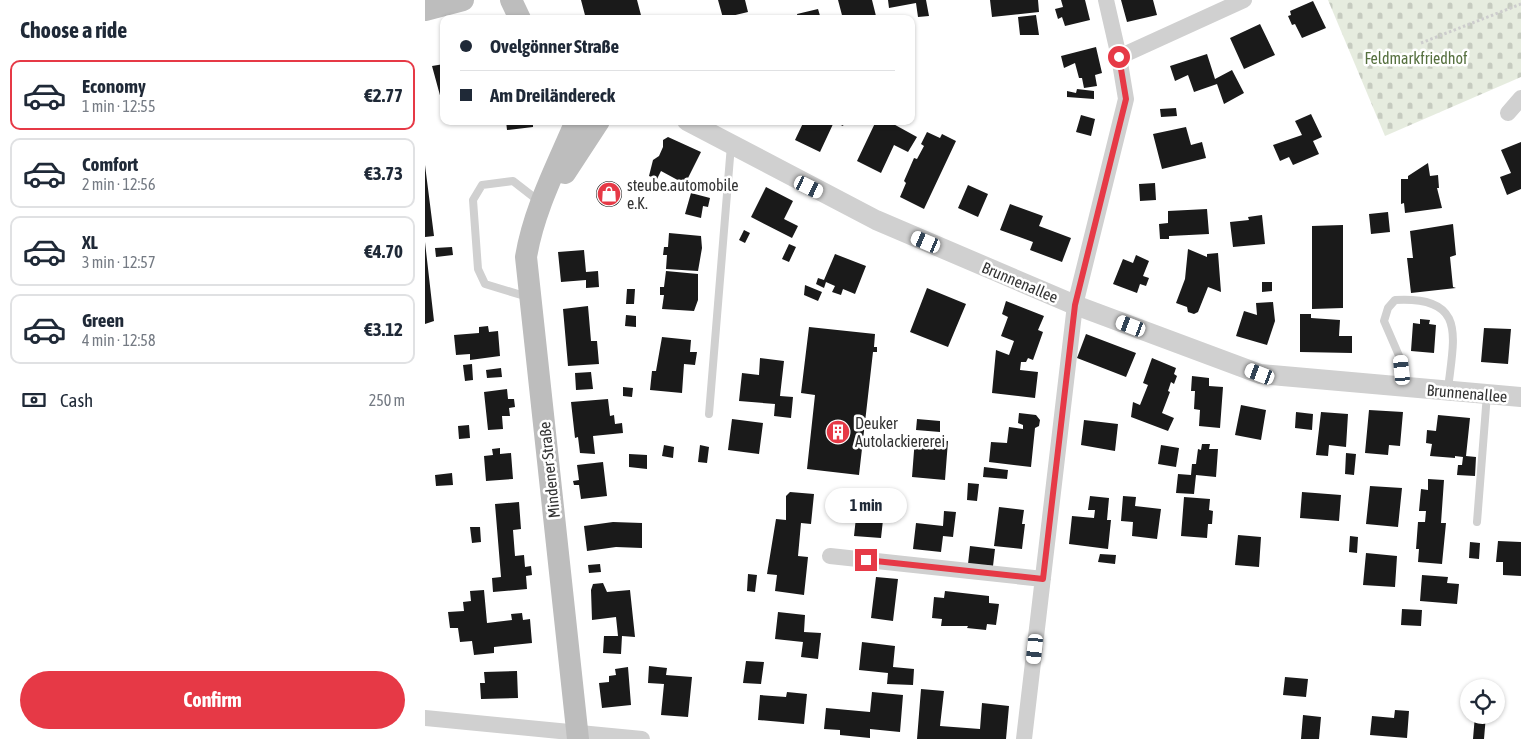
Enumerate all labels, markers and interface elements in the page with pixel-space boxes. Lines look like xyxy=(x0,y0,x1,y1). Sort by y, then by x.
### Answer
text: Choose a ride xyxy=(20,17,127,43)
text: Ovelgönner Straße xyxy=(490,35,619,57)
route start xyxy=(1108,46,1130,68)
park label: Feldmarkfriedhof xyxy=(1364,49,1468,67)
icon: car xyxy=(22,73,67,118)
text: Economy xyxy=(82,75,146,97)
text: €2.77 xyxy=(364,84,403,106)
text: Am Dreiländereck xyxy=(490,84,615,106)
text: 1 min · 12:55 xyxy=(82,97,155,115)
icon: car xyxy=(22,151,67,196)
text: Comfort xyxy=(82,153,138,175)
text: €3.73 xyxy=(364,162,403,184)
car xyxy=(792,174,825,200)
text: 2 min · 12:56 xyxy=(82,175,155,193)
place label: steube.automobile e.K. xyxy=(627,176,739,212)
shop icon: steube.automobile e.K. xyxy=(596,181,622,207)
icon: car xyxy=(22,229,67,274)
car xyxy=(909,229,942,255)
text: XL xyxy=(82,231,98,253)
text: €4.70 xyxy=(364,240,403,262)
text: 3 min · 12:57 xyxy=(82,253,155,271)
street label: Brunnenallee xyxy=(979,258,1061,306)
icon: car xyxy=(22,307,67,352)
text: Green xyxy=(82,309,124,331)
car xyxy=(1114,314,1147,338)
text: €3.12 xyxy=(364,318,403,340)
text: 4 min · 12:58 xyxy=(82,331,155,349)
car xyxy=(1392,354,1411,386)
car xyxy=(1243,362,1276,386)
street label: Brunnenallee xyxy=(1426,381,1508,405)
icon: cash xyxy=(20,386,48,414)
text: Cash xyxy=(60,389,93,411)
text: 250 m xyxy=(369,391,405,409)
place label: Deuker Autolackiererei xyxy=(855,414,945,450)
building icon: Deuker Autolackiererei xyxy=(825,419,851,445)
street label: Mindener Straße xyxy=(535,421,563,519)
callout: 1 min xyxy=(825,488,907,522)
text: 1 min xyxy=(850,496,882,514)
route end xyxy=(855,549,877,571)
car xyxy=(1025,633,1044,665)
button: Confirm xyxy=(20,671,405,729)
map controls xyxy=(1460,679,1505,724)
button: locate xyxy=(1460,679,1505,724)

